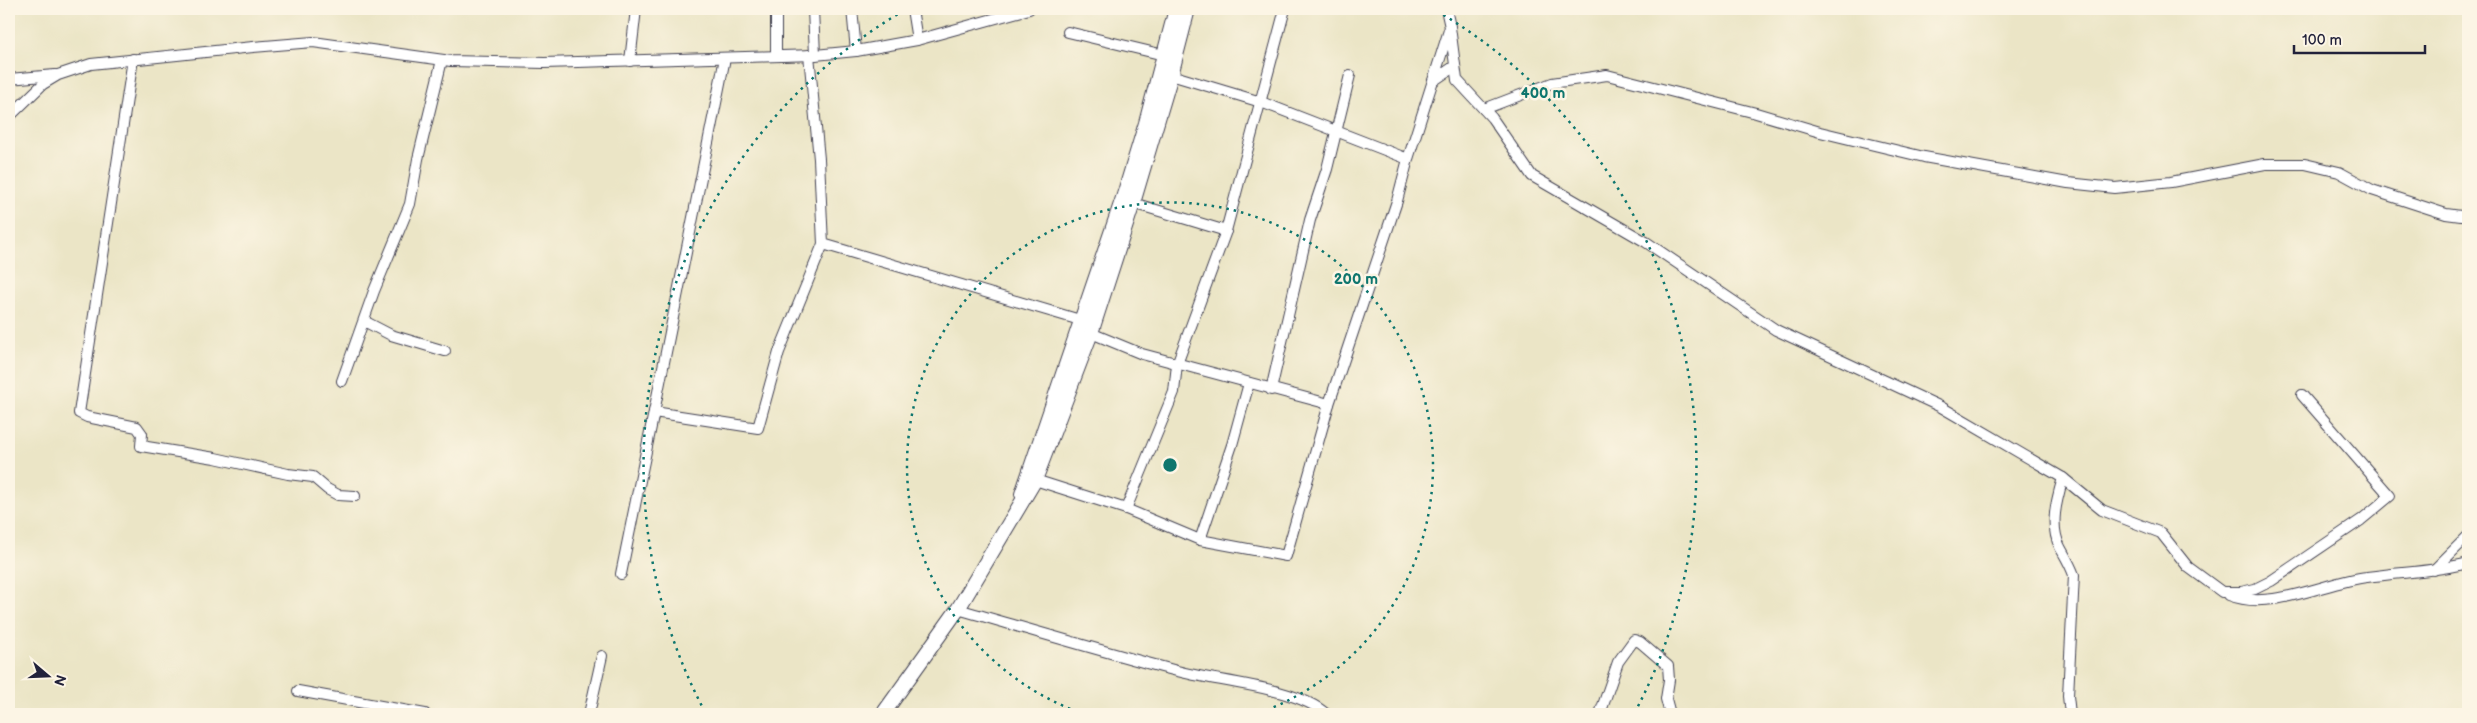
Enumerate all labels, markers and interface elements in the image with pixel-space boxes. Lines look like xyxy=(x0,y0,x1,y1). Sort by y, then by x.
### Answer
scale bar xyxy=(2294,22,2426,54)
text: 100 m xyxy=(2302,31,2342,50)
text: 400 m xyxy=(1521,84,1565,103)
text: 200 m xyxy=(1334,270,1378,289)
centre of rings xyxy=(1161,456,1179,474)
north arrow xyxy=(22,650,72,700)
text: N xyxy=(50,672,70,688)

